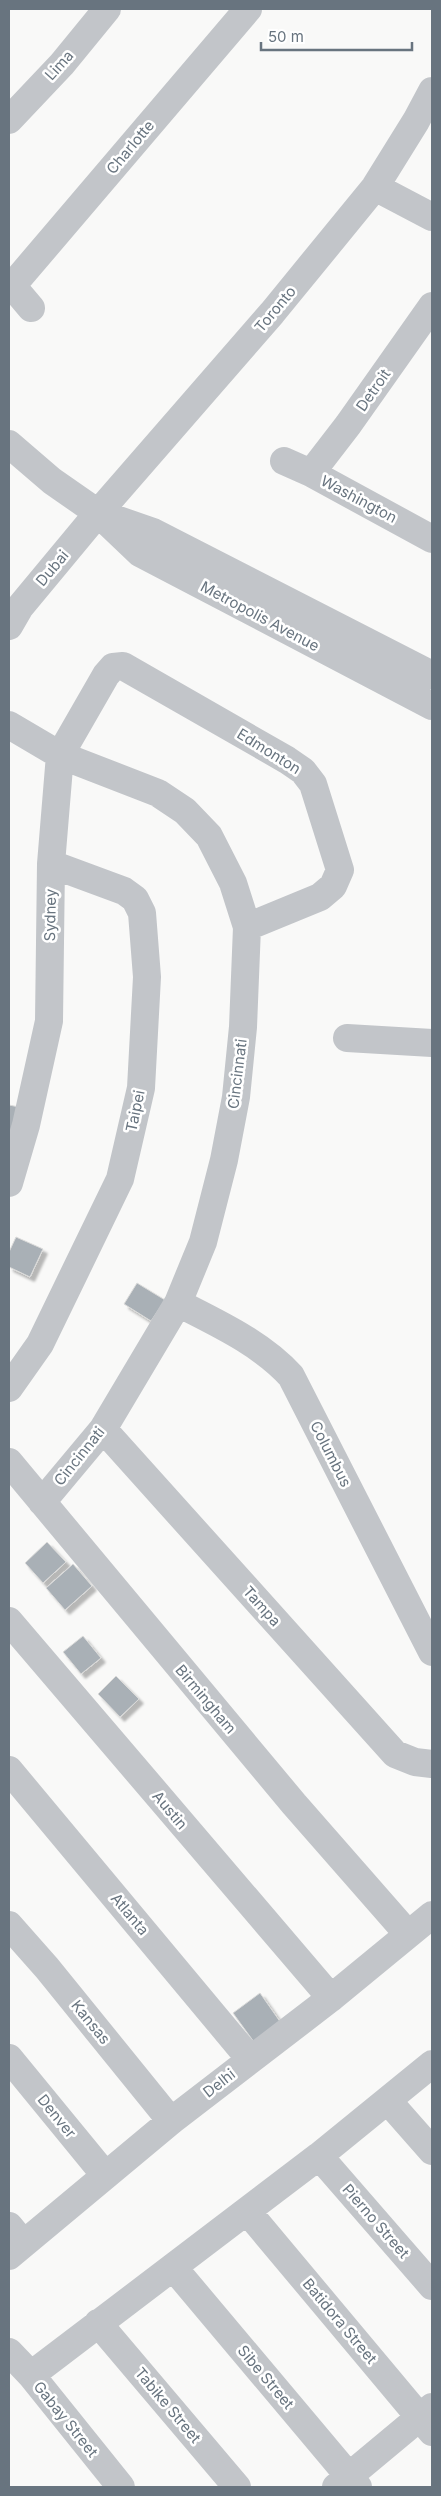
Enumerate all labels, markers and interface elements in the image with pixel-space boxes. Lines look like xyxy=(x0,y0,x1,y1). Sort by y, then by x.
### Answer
scale bar xyxy=(261,20,412,52)
text: 50 m xyxy=(268,27,304,46)
street label: Lima xyxy=(41,46,77,84)
street label: Charlotte xyxy=(102,116,158,178)
street label: Toronto xyxy=(250,282,300,336)
street label: Detroit xyxy=(352,365,394,415)
street label: Washington xyxy=(318,471,400,527)
street label: Dubai xyxy=(32,546,72,590)
street label: Metropolis Avenue xyxy=(197,577,323,655)
street label: Edmonton xyxy=(234,724,304,778)
street label: Sydney xyxy=(40,888,60,942)
street label: Cincinnati xyxy=(223,1038,251,1110)
street label: Taipei xyxy=(121,1088,149,1134)
street label: Columbus xyxy=(306,1418,356,1490)
street label: Cincinnati xyxy=(49,1423,109,1489)
street label: Tampa xyxy=(239,1582,285,1630)
street label: Birmingham xyxy=(172,1660,240,1738)
street label: Austin xyxy=(148,1787,192,1833)
street label: Atlanta xyxy=(107,1889,153,1939)
street label: Kansas xyxy=(67,1996,115,2048)
street label: Delhi xyxy=(199,2065,239,2101)
street label: Denver xyxy=(34,2090,81,2142)
street label: Pierno Street xyxy=(339,2180,413,2262)
street label: Batidora Street xyxy=(299,2274,381,2368)
street label: Sibe Street xyxy=(234,2341,298,2413)
street label: Tabike Street xyxy=(131,2363,205,2447)
street label: Gabay Street xyxy=(30,2377,102,2461)

